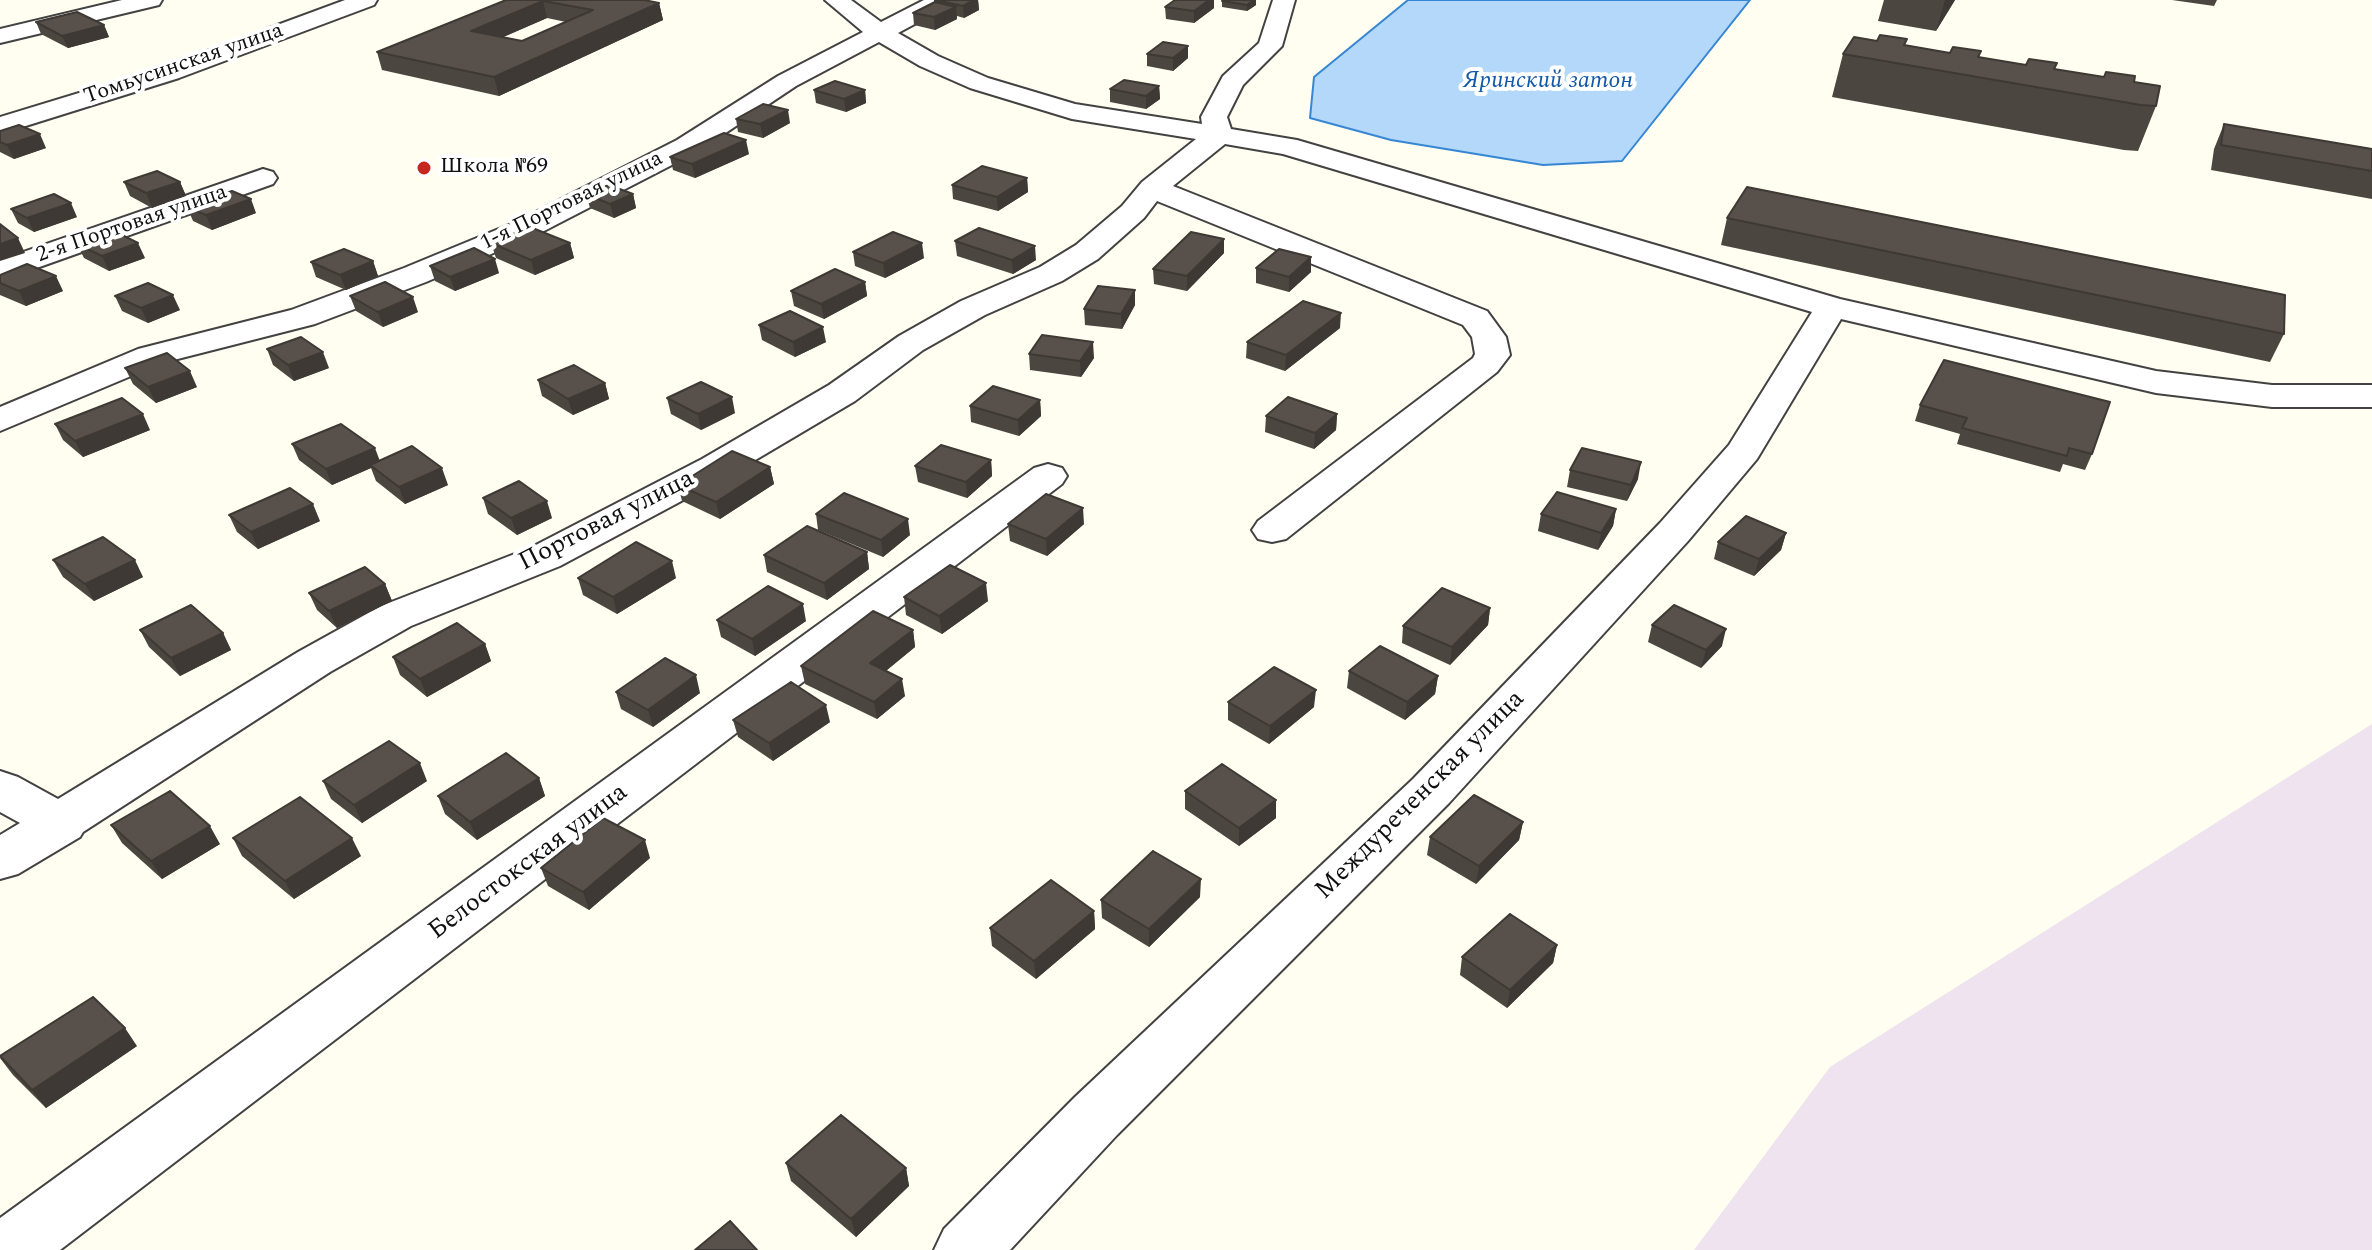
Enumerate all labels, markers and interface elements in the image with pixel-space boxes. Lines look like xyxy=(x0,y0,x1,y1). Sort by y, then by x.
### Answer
street label: Томьусинская улица xyxy=(81,18,287,112)
water label: Яринский затон xyxy=(1463,68,1633,96)
street label: 1-я Портовая улица xyxy=(476,146,668,258)
place label: Школа №69 xyxy=(440,155,548,181)
marker: Школа №69 xyxy=(415,159,433,177)
street label: 2-я Портовая улица xyxy=(33,180,231,270)
street label: Портовая улица xyxy=(514,464,700,580)
street label: Междуреченская улица xyxy=(1310,685,1532,907)
street label: Белостокская улица xyxy=(423,778,635,948)

